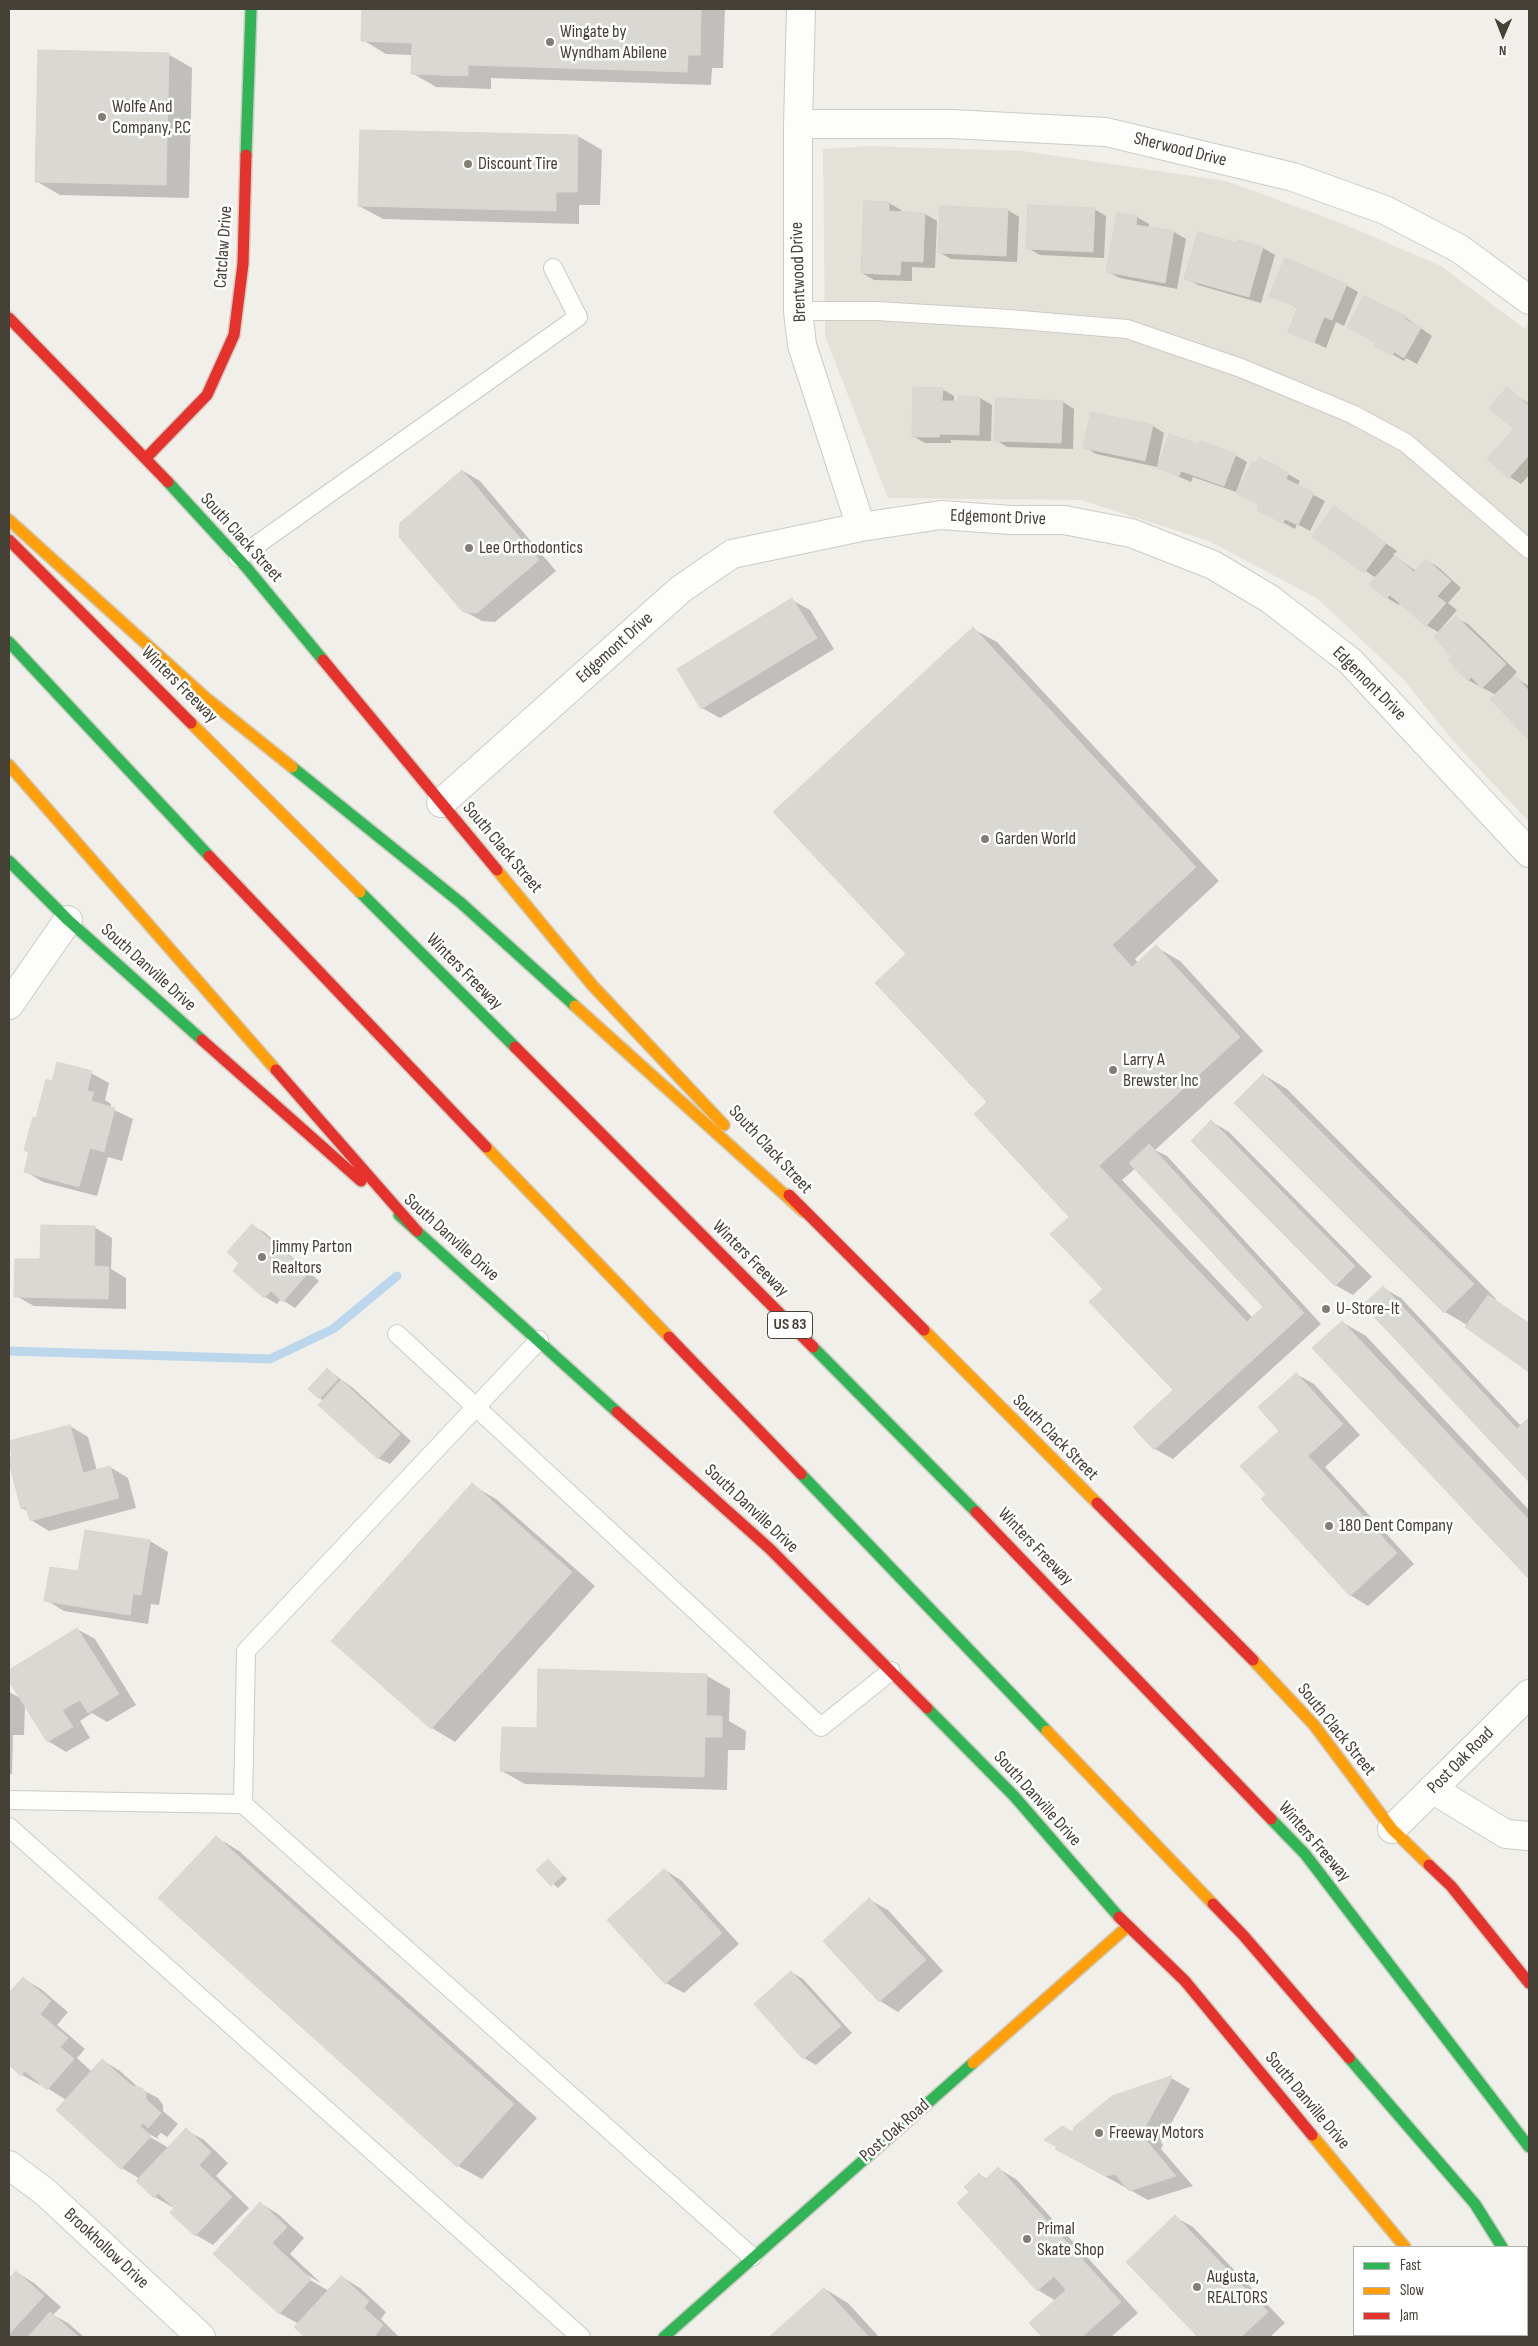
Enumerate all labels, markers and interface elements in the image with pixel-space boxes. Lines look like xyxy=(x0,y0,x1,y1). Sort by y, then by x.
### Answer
north arrow xyxy=(1478,10,1528,60)
place label: Wingate by Wyndham Abilene xyxy=(560,21,667,64)
marker: Wingate by Wyndham Abilene xyxy=(544,36,556,48)
text: N xyxy=(1499,42,1507,59)
place label: Wolfe And Company, P.C xyxy=(112,96,191,138)
marker: Wolfe And Company, P.C xyxy=(96,111,108,123)
street label: Sherwood Drive xyxy=(1131,128,1229,172)
place label: Discount Tire xyxy=(478,153,558,175)
marker: Discount Tire xyxy=(462,158,474,170)
street label: Catclaw Drive xyxy=(210,205,238,289)
street label: Brentwood Drive xyxy=(786,222,812,322)
street label: South Clack Street xyxy=(195,489,287,587)
street label: Edgemont Drive xyxy=(950,506,1046,530)
place label: Lee Orthodontics xyxy=(479,537,583,559)
marker: Lee Orthodontics xyxy=(463,542,475,554)
street label: Edgemont Drive xyxy=(572,608,658,688)
street label: Winters Freeway xyxy=(136,642,222,728)
street label: Edgemont Drive xyxy=(1327,642,1411,726)
street label: South Clack Street xyxy=(458,798,546,898)
place label: Garden World xyxy=(995,828,1076,850)
marker: Garden World xyxy=(979,833,991,845)
street label: South Danville Drive xyxy=(96,920,200,1016)
street label: Winters Freeway xyxy=(421,929,507,1015)
place label: Larry A Brewster Inc xyxy=(1123,1049,1199,1092)
marker: Larry A Brewster Inc xyxy=(1107,1064,1119,1076)
street label: South Clack Street xyxy=(724,1101,816,1199)
street label: South Danville Drive xyxy=(399,1190,503,1286)
street label: Winters Freeway xyxy=(707,1216,793,1302)
place label: Jimmy Parton Realtors xyxy=(272,1236,352,1278)
marker: Jimmy Parton Realtors xyxy=(256,1251,268,1263)
place label: U-Store-It xyxy=(1336,1298,1400,1320)
marker: U-Store-It xyxy=(1320,1303,1332,1315)
road number: US 83 xyxy=(768,1312,812,1338)
street label: South Clack Street xyxy=(1008,1391,1102,1485)
street label: South Danville Drive xyxy=(700,1460,802,1558)
street label: Winters Freeway xyxy=(993,1504,1077,1590)
place label: 180 Dent Company xyxy=(1339,1515,1453,1537)
marker: 180 Dent Company xyxy=(1323,1520,1335,1532)
street label: South Clack Street xyxy=(1292,1679,1380,1781)
street label: Post Oak Road xyxy=(1423,1723,1499,1799)
street label: South Danville Drive xyxy=(989,1747,1085,1851)
street label: Winters Freeway xyxy=(1273,1797,1355,1887)
street label: South Danville Drive xyxy=(1260,2048,1354,2154)
street label: Post Oak Road xyxy=(856,2095,934,2167)
place label: Freeway Motors xyxy=(1109,2122,1204,2144)
marker: Freeway Motors xyxy=(1093,2127,1105,2139)
street label: Brookhollow Drive xyxy=(59,2204,153,2294)
place label: Primal Skate Shop xyxy=(1037,2218,1104,2260)
marker: Primal Skate Shop xyxy=(1021,2233,1033,2245)
legend xyxy=(1353,2246,1528,2336)
text: Fast xyxy=(1400,2256,1421,2275)
place label: Augusta, REALTORS xyxy=(1207,2266,1268,2308)
marker: Augusta, REALTORS xyxy=(1191,2281,1203,2293)
text: Slow xyxy=(1400,2281,1424,2300)
text: Jam xyxy=(1400,2306,1418,2325)

